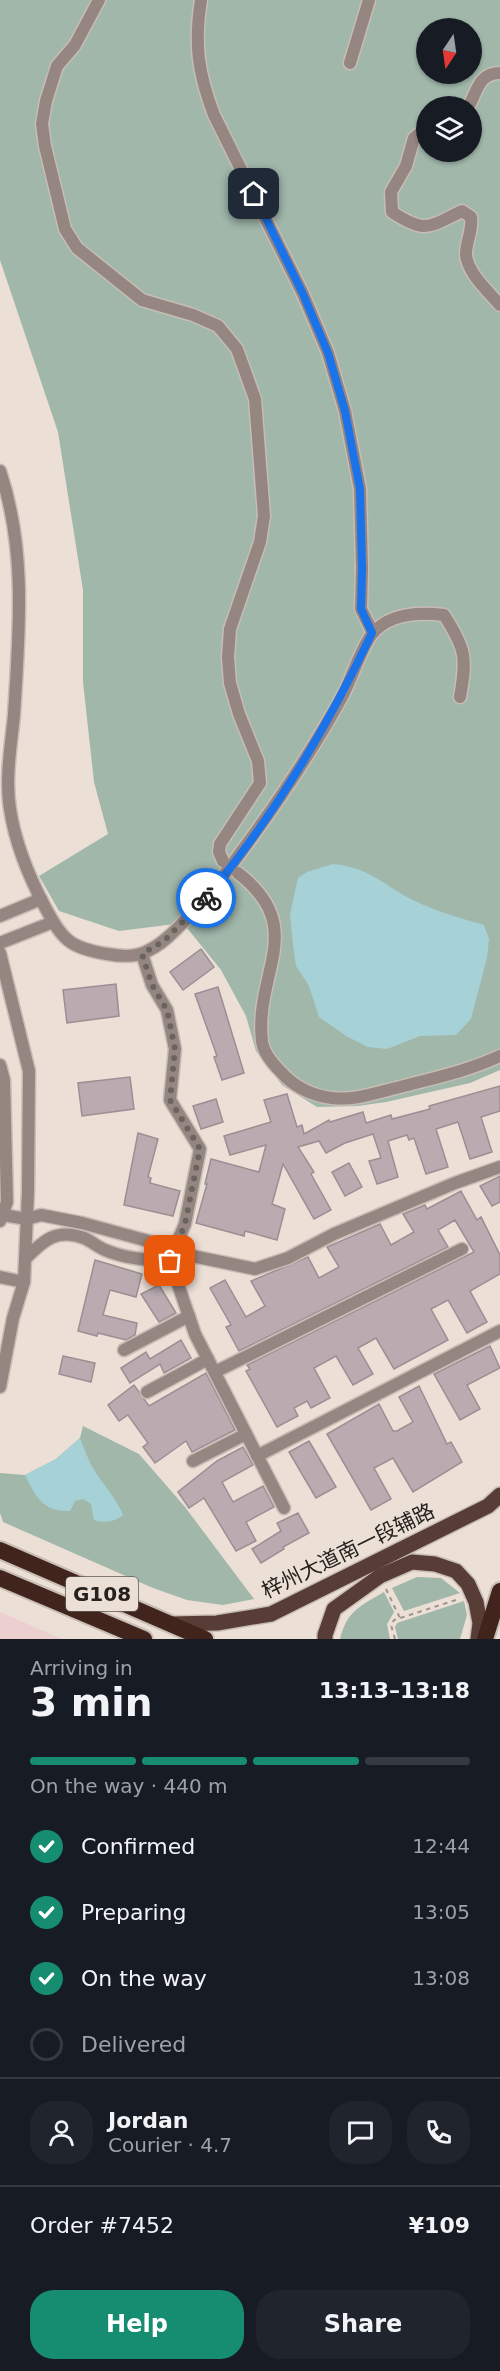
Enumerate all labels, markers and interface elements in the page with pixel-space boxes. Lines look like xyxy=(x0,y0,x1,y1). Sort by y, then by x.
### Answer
north arrow xyxy=(416,18,482,84)
map controls xyxy=(416,18,482,162)
button: layers xyxy=(416,96,482,162)
pin xyxy=(228,168,279,219)
icon: home xyxy=(237,177,270,210)
courier xyxy=(176,868,236,928)
icon: bike xyxy=(190,882,223,915)
pin xyxy=(144,1235,195,1286)
icon: bag xyxy=(153,1244,186,1277)
street label: 梓州大道南一段辅路 xyxy=(258,1499,438,1603)
road number: G108 xyxy=(66,1577,138,1611)
text: Arriving in xyxy=(30,1656,133,1680)
text: 13:13–13:18 xyxy=(319,1678,470,1703)
text: 3 min xyxy=(30,1680,152,1725)
text: On the way · 440 m xyxy=(30,1774,228,1798)
icon: check xyxy=(30,1830,63,1863)
text: Confirmed xyxy=(81,1834,195,1859)
text: 12:44 xyxy=(412,1834,470,1858)
icon: check xyxy=(30,1896,63,1929)
text: Preparing xyxy=(81,1900,187,1925)
text: 13:05 xyxy=(412,1900,470,1924)
icon: check xyxy=(30,1962,63,1995)
text: On the way xyxy=(81,1966,207,1991)
text: 13:08 xyxy=(412,1966,470,1990)
text: Delivered xyxy=(81,2032,186,2057)
button: person xyxy=(30,2101,93,2164)
button: chat xyxy=(329,2101,392,2164)
button: phone xyxy=(407,2101,470,2164)
text: Jordan xyxy=(108,2108,188,2133)
text: Courier · 4.7 xyxy=(108,2133,232,2157)
text: Order #7452 xyxy=(30,2213,174,2238)
text: ¥109 xyxy=(409,2213,470,2238)
button: Help xyxy=(30,2290,244,2359)
button: Share xyxy=(256,2290,470,2359)

